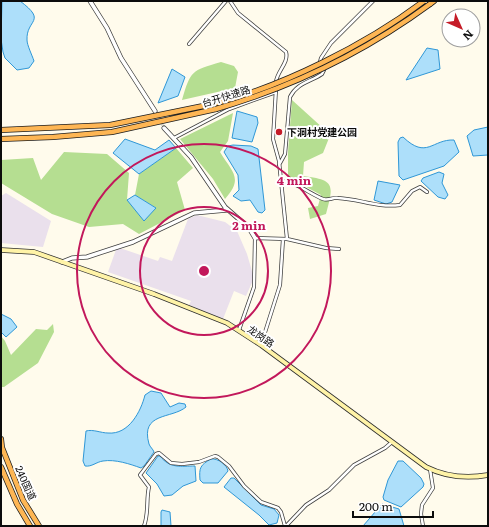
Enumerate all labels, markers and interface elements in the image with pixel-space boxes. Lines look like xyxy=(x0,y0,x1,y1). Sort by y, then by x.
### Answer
north arrow xyxy=(441,8,481,48)
text: N xyxy=(460,27,478,45)
street label: 台开快速路 xyxy=(200,81,252,110)
place label: 下洞村党建公园 xyxy=(287,124,357,139)
marker: 下洞村党建公园 xyxy=(274,127,284,137)
text: 4 min xyxy=(277,171,312,189)
text: 2 min xyxy=(232,216,266,234)
centre of rings xyxy=(197,264,211,278)
street label: 龙岗路 xyxy=(245,321,278,350)
street label: 240国道 xyxy=(12,463,41,502)
scale bar xyxy=(353,493,433,519)
text: 200 m xyxy=(359,497,393,515)

